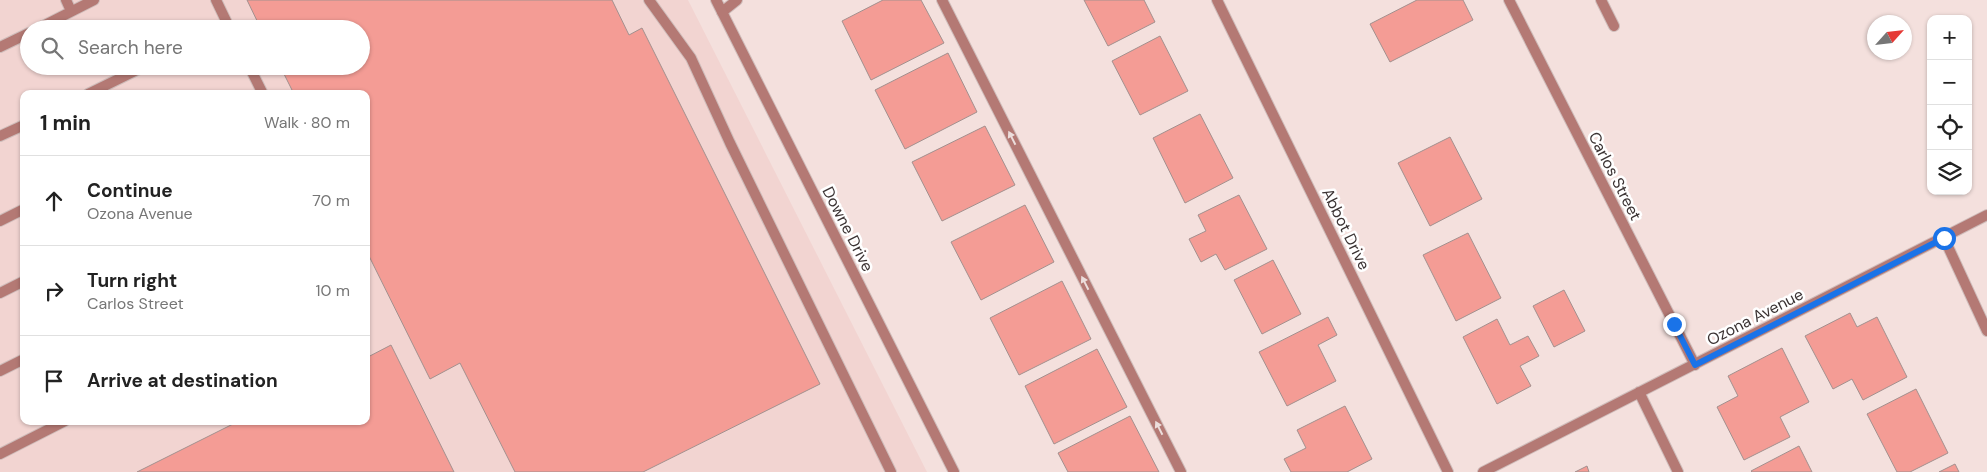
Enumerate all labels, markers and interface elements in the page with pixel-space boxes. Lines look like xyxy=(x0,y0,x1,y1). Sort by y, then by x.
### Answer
north arrow xyxy=(1867,15,1912,60)
map controls xyxy=(1927,15,1972,195)
button: + xyxy=(1927,15,1972,60)
search box xyxy=(20,20,370,75)
icon: search xyxy=(38,34,66,62)
text: Search here xyxy=(78,35,183,60)
button: − xyxy=(1927,60,1972,105)
button: locate xyxy=(1927,105,1972,150)
text: 1 min xyxy=(40,109,91,137)
text: Walk · 80 m xyxy=(264,112,350,133)
street label: Carlos Street xyxy=(1584,128,1646,224)
one-way arrow xyxy=(1008,131,1016,146)
button: layers xyxy=(1927,150,1972,195)
text: Continue xyxy=(87,178,173,203)
street label: Downe Drive xyxy=(818,183,878,275)
street label: Abbot Drive xyxy=(1317,185,1375,273)
icon: ahead xyxy=(40,187,68,215)
text: 70 m xyxy=(312,190,350,211)
text: Ozona Avenue xyxy=(87,203,193,224)
route start xyxy=(1933,227,1956,250)
text: Turn right xyxy=(87,268,177,293)
one-way arrow xyxy=(1081,276,1089,291)
icon: right xyxy=(40,277,68,305)
text: 10 m xyxy=(316,280,350,301)
street label: Ozona Avenue xyxy=(1703,284,1807,350)
text: Carlos Street xyxy=(87,293,184,314)
route end xyxy=(1663,313,1686,336)
icon: arrive xyxy=(40,367,68,395)
text: Arrive at destination xyxy=(87,368,278,393)
one-way arrow xyxy=(1155,421,1163,436)

